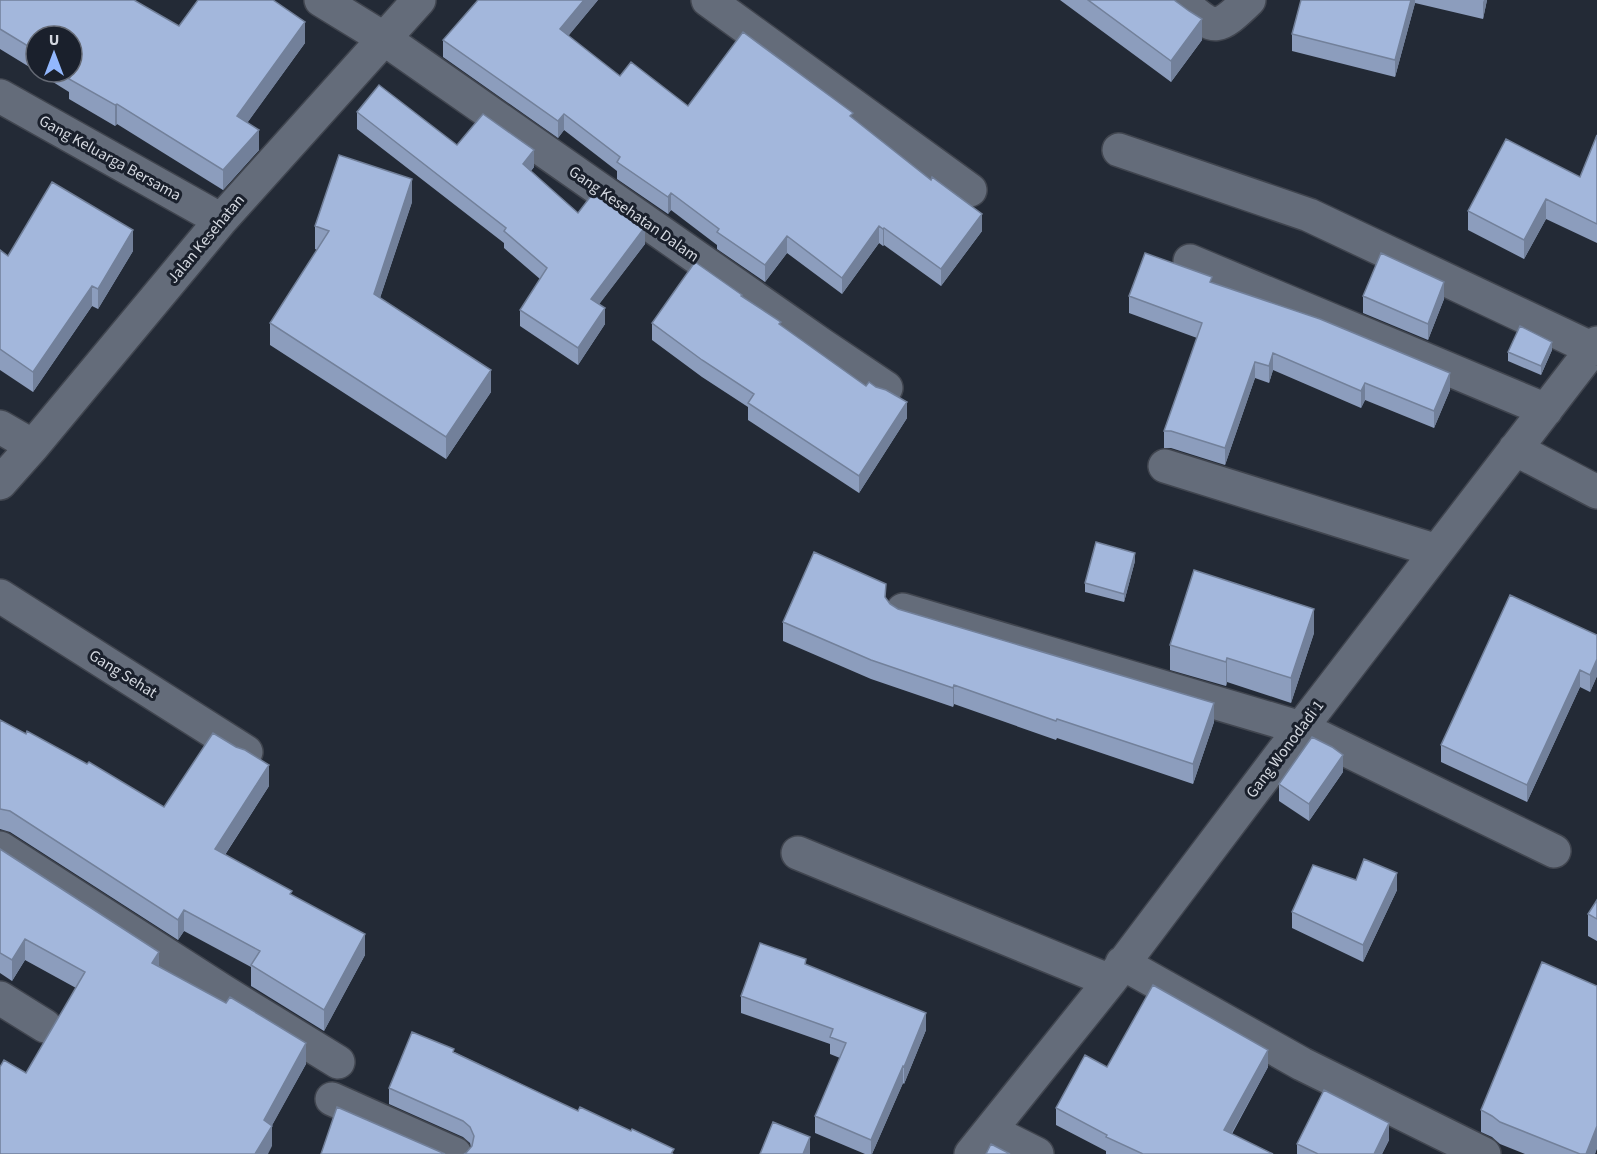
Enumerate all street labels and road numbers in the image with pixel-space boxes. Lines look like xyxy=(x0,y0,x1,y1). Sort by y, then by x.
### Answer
street label: Gang Keluarga Bersama xyxy=(35,110,185,206)
street label: Gang Kesehatan Dalam xyxy=(564,161,704,267)
street label: Jalan Kesehatan xyxy=(162,190,250,288)
street label: Gang Sehat xyxy=(85,644,162,704)
street label: Gang Wonodadi 1 xyxy=(1241,695,1329,803)

